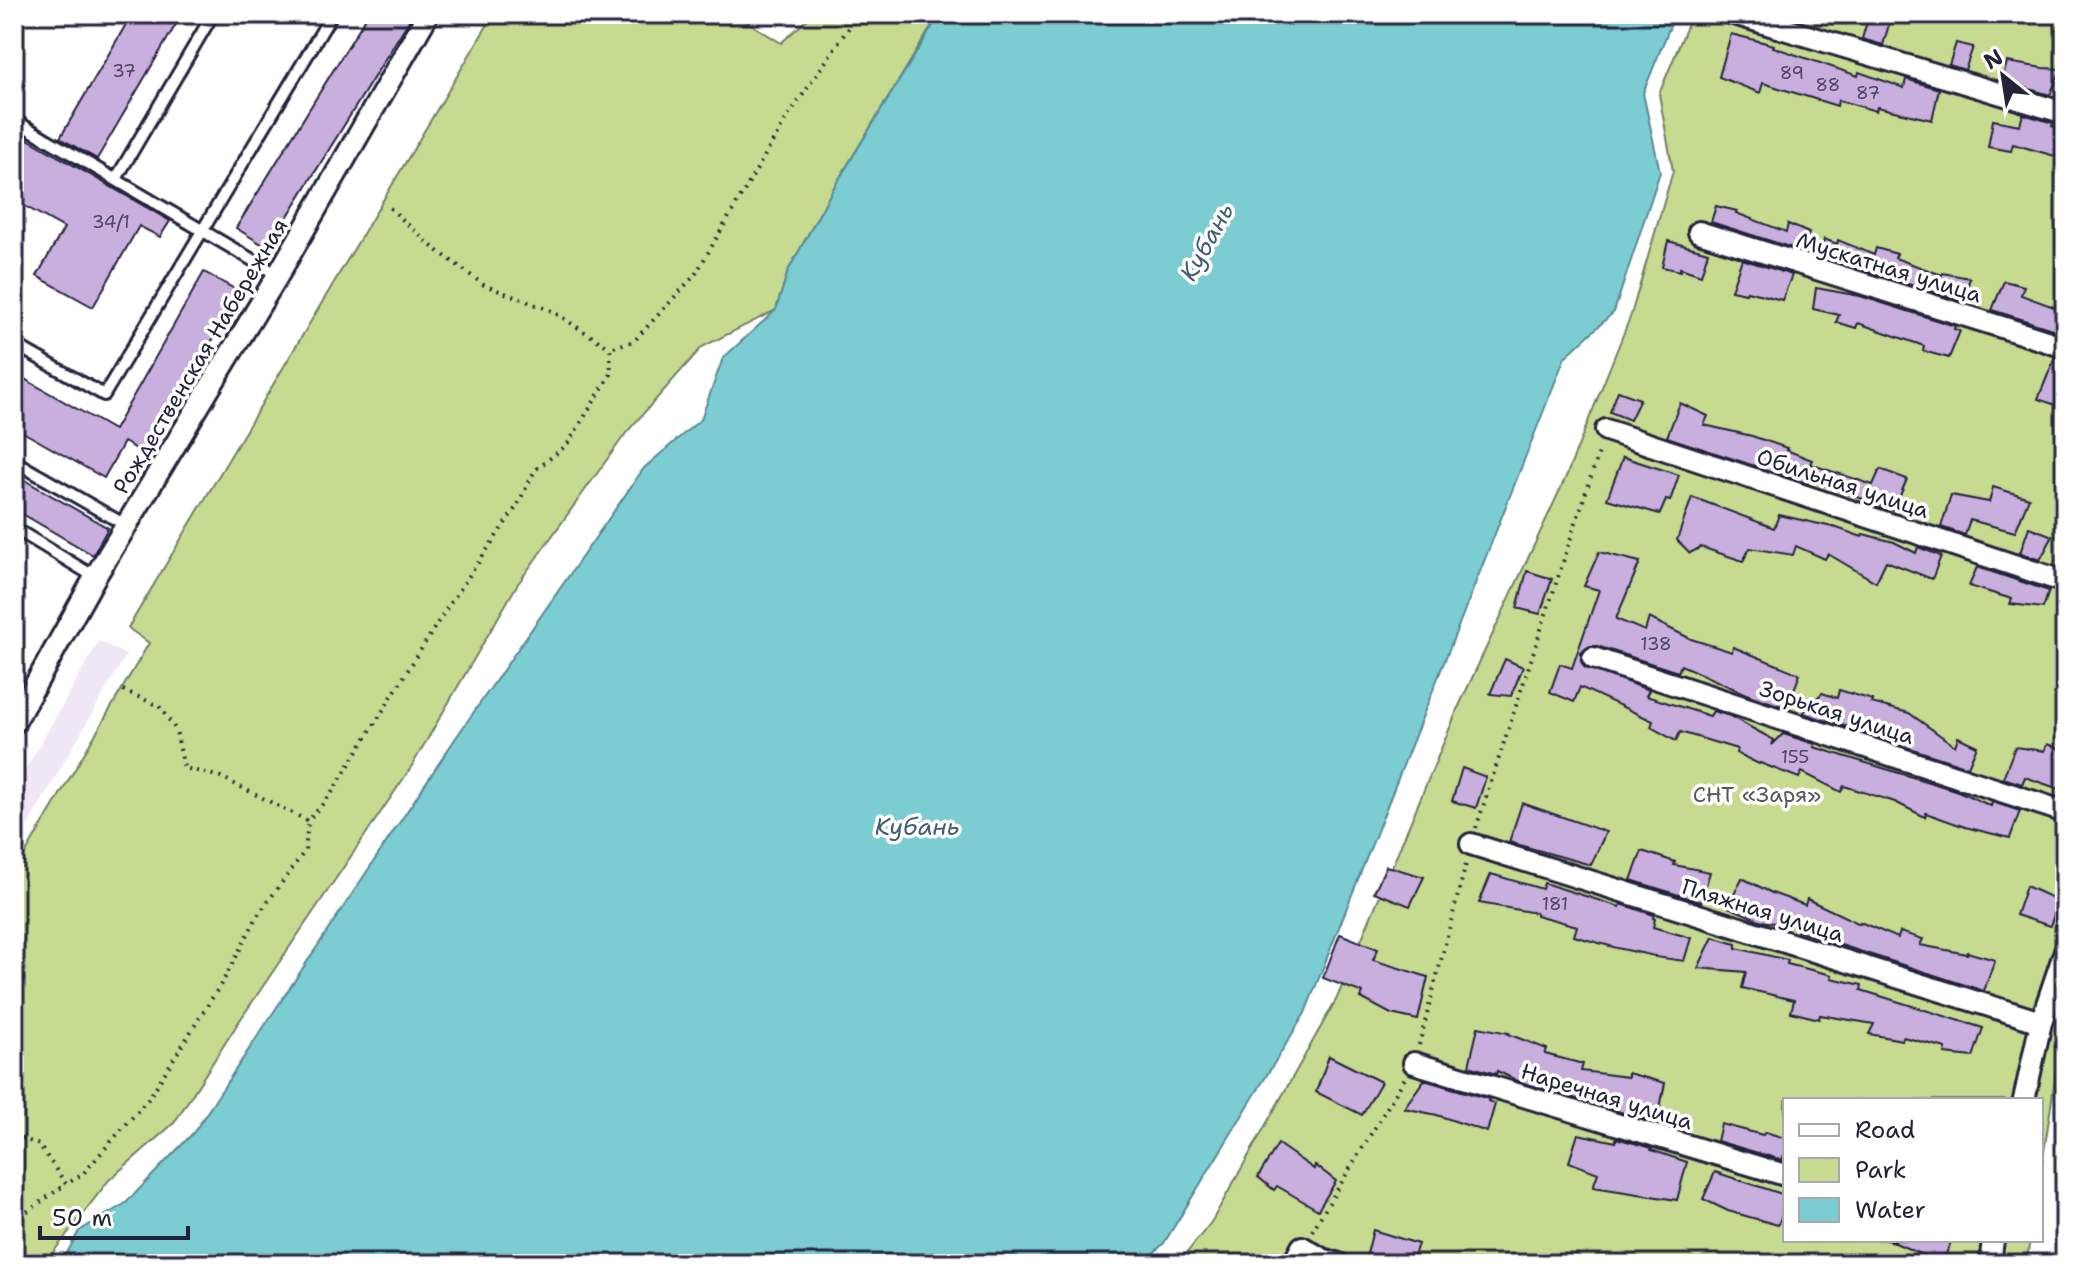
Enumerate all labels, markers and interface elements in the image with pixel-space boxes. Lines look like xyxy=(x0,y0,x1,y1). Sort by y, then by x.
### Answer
north arrow xyxy=(1963,36,2043,116)
text: N xyxy=(1978,42,2008,76)
house number: 37 xyxy=(112,59,136,83)
house number: 89 xyxy=(1780,61,1804,85)
house number: 88 xyxy=(1816,73,1840,97)
house number: 87 xyxy=(1856,81,1880,105)
water label: Кубань xyxy=(1173,197,1241,287)
house number: 34/1 xyxy=(92,210,130,234)
street label: Рождественская Набережная xyxy=(106,213,294,499)
street label: Мускатная улица xyxy=(1793,226,1985,310)
street label: Обильная улица xyxy=(1753,442,1933,525)
house number: 138 xyxy=(1640,632,1672,656)
street label: Зорькая улица xyxy=(1756,674,1918,751)
house number: 155 xyxy=(1781,745,1809,769)
park label: СНТ «Заря» xyxy=(1693,780,1821,809)
water label: Кубань xyxy=(875,811,959,843)
street label: Пляжная улица xyxy=(1678,872,1848,949)
house number: 181 xyxy=(1542,892,1568,916)
street label: Наречная улица xyxy=(1517,1057,1697,1136)
legend xyxy=(1783,1098,2043,1242)
text: Road xyxy=(1855,1114,1915,1146)
text: Park xyxy=(1855,1154,1907,1186)
scale bar xyxy=(40,1190,188,1240)
text: Water xyxy=(1855,1194,1926,1226)
text: 50 m xyxy=(52,1202,112,1234)

